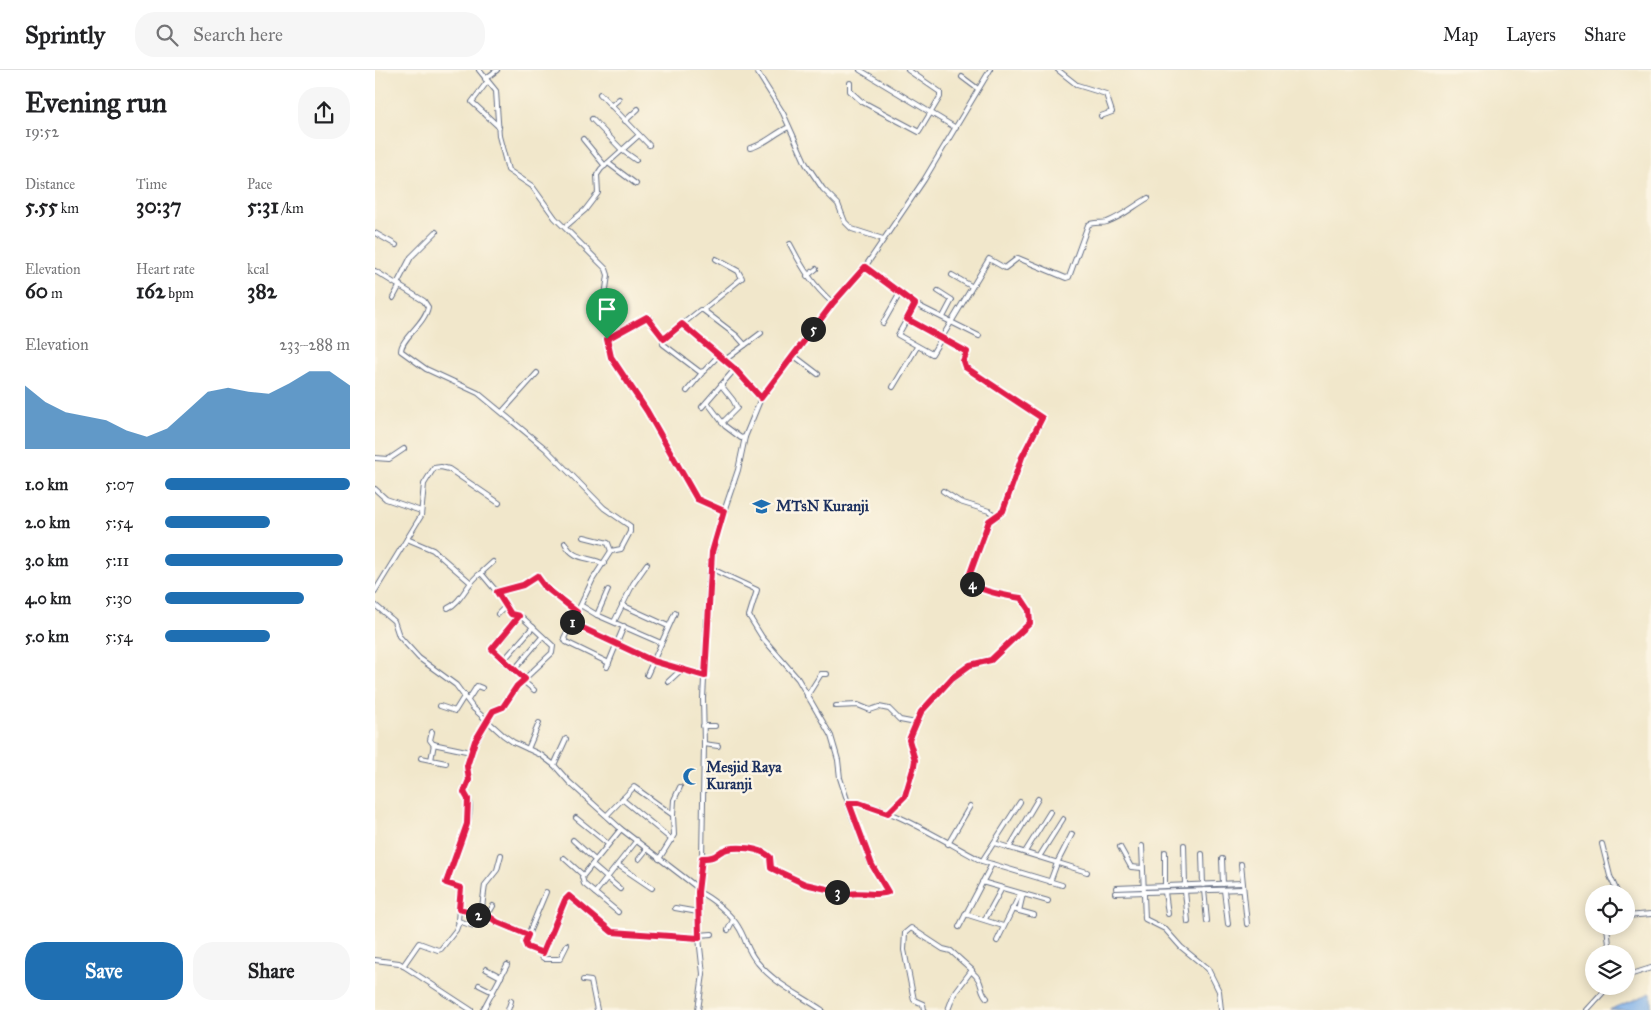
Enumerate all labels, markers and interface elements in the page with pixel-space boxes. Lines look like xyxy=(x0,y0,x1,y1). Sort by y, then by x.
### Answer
search box xyxy=(135,12,485,57)
text: Sprintly xyxy=(25,20,105,50)
icon: search xyxy=(153,21,181,49)
text: Search here xyxy=(193,23,283,46)
text: Map xyxy=(1443,24,1478,46)
text: Layers xyxy=(1506,24,1556,46)
text: Share xyxy=(1584,24,1626,46)
text: Evening run xyxy=(25,85,167,120)
button: share xyxy=(298,87,350,139)
text: 19:52 xyxy=(25,122,59,141)
text: Distance xyxy=(25,176,75,193)
text: Time xyxy=(136,176,167,193)
text: Pace xyxy=(247,176,272,193)
text: 5.55 xyxy=(25,193,58,219)
text: 30:37 xyxy=(136,193,182,219)
text: 5:31 xyxy=(247,193,279,219)
text: km xyxy=(58,200,79,217)
text: /km xyxy=(279,200,304,217)
text: Elevation xyxy=(25,261,81,278)
text: Heart rate xyxy=(136,261,195,278)
text: kcal xyxy=(247,261,269,278)
text: 60 xyxy=(25,278,48,304)
text: 162 xyxy=(136,278,165,304)
text: 382 xyxy=(247,278,277,304)
text: m xyxy=(48,285,63,302)
text: bpm xyxy=(165,285,194,302)
pin xyxy=(586,288,628,339)
icon: arrive xyxy=(593,295,621,323)
pin: 5 xyxy=(801,316,825,342)
text: 5 xyxy=(810,321,817,338)
text: Elevation xyxy=(25,335,89,354)
text: 233–288 m xyxy=(279,335,350,354)
text: 1.0 km xyxy=(25,475,68,494)
text: 5:07 xyxy=(105,475,134,494)
school or university icon: MTsN Kuranji xyxy=(752,496,772,516)
place label: MTsN Kuranji xyxy=(776,497,870,516)
text: 2.0 km xyxy=(25,513,70,532)
text: 5:54 xyxy=(105,513,132,532)
text: 3.0 km xyxy=(25,551,68,570)
text: 5:11 xyxy=(105,551,129,570)
pin: 4 xyxy=(959,572,985,596)
text: 4 xyxy=(969,576,976,593)
text: 4.0 km xyxy=(25,589,71,608)
text: 5:30 xyxy=(105,589,132,608)
pin: 1 xyxy=(559,610,585,634)
text: 1 xyxy=(570,614,575,631)
text: 5.0 km xyxy=(25,627,69,646)
text: 5:54 xyxy=(105,627,132,646)
place label: Mesjid Raya Kuranji xyxy=(706,758,782,794)
mosque icon: Mesjid Raya Kuranji xyxy=(682,766,702,786)
pin: 3 xyxy=(825,880,849,904)
text: 3 xyxy=(835,884,840,901)
map controls xyxy=(1585,885,1635,995)
button: locate xyxy=(1585,885,1635,935)
pin: 2 xyxy=(465,902,491,928)
text: 2 xyxy=(475,907,482,924)
button: Save xyxy=(25,942,183,1000)
button: Share xyxy=(193,942,350,1000)
button: layers xyxy=(1585,945,1635,995)

